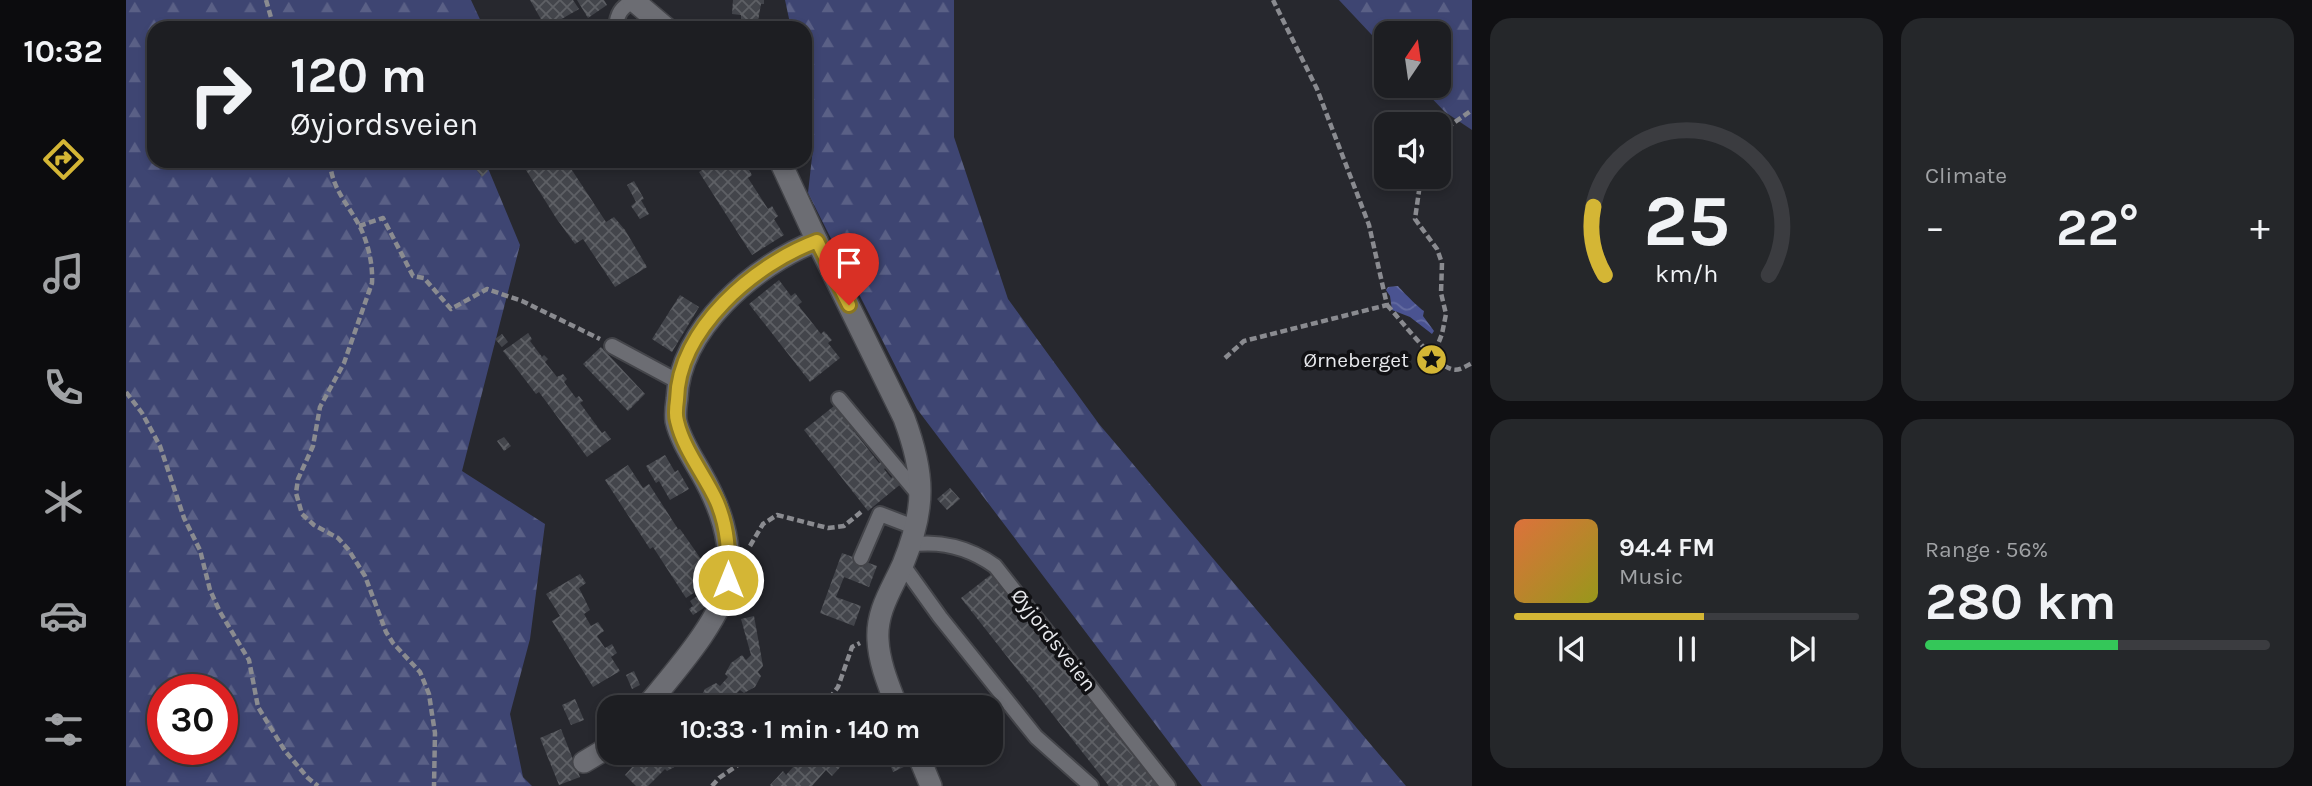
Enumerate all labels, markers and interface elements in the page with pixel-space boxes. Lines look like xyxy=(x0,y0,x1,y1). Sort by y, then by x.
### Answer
north arrow xyxy=(1374,21,1451,98)
map controls xyxy=(1374,21,1451,189)
text: 10:32 xyxy=(23,33,103,70)
text: 120 m xyxy=(290,47,427,104)
icon: right xyxy=(175,49,266,140)
text: Øyjordsveien xyxy=(290,106,478,143)
button: sound xyxy=(1374,112,1451,189)
icon: directions xyxy=(39,135,88,184)
text: Climate xyxy=(1925,162,2007,189)
text: 25 xyxy=(1643,179,1730,264)
text: 22° xyxy=(2056,197,2139,258)
text: − xyxy=(1925,205,1945,250)
text: + xyxy=(2250,205,2270,250)
pin xyxy=(819,233,879,305)
icon: arrive xyxy=(830,244,868,282)
icon: music xyxy=(39,249,88,298)
text: km/h xyxy=(1655,259,1718,288)
place icon: Ørneberget xyxy=(1415,343,1449,377)
place label: Ørneberget xyxy=(1303,348,1409,372)
icon: phone xyxy=(39,363,88,412)
icon: climate xyxy=(39,477,88,526)
text: 94.4 FM xyxy=(1619,532,1715,563)
text: Range · 56% xyxy=(1925,536,2048,563)
position arrow xyxy=(691,543,765,617)
text: Music xyxy=(1619,563,1683,590)
text: 280 km xyxy=(1925,571,2116,632)
street label: Øyjordsveien xyxy=(1007,584,1101,696)
icon: car xyxy=(39,591,88,640)
icon: previous xyxy=(1553,630,1591,668)
icon: pause xyxy=(1668,630,1706,668)
icon: next xyxy=(1783,630,1821,668)
speed limit sign: 30 xyxy=(147,674,238,765)
icon: filters xyxy=(39,705,88,754)
text: 10:33 · 1 min · 140 m xyxy=(680,714,920,745)

